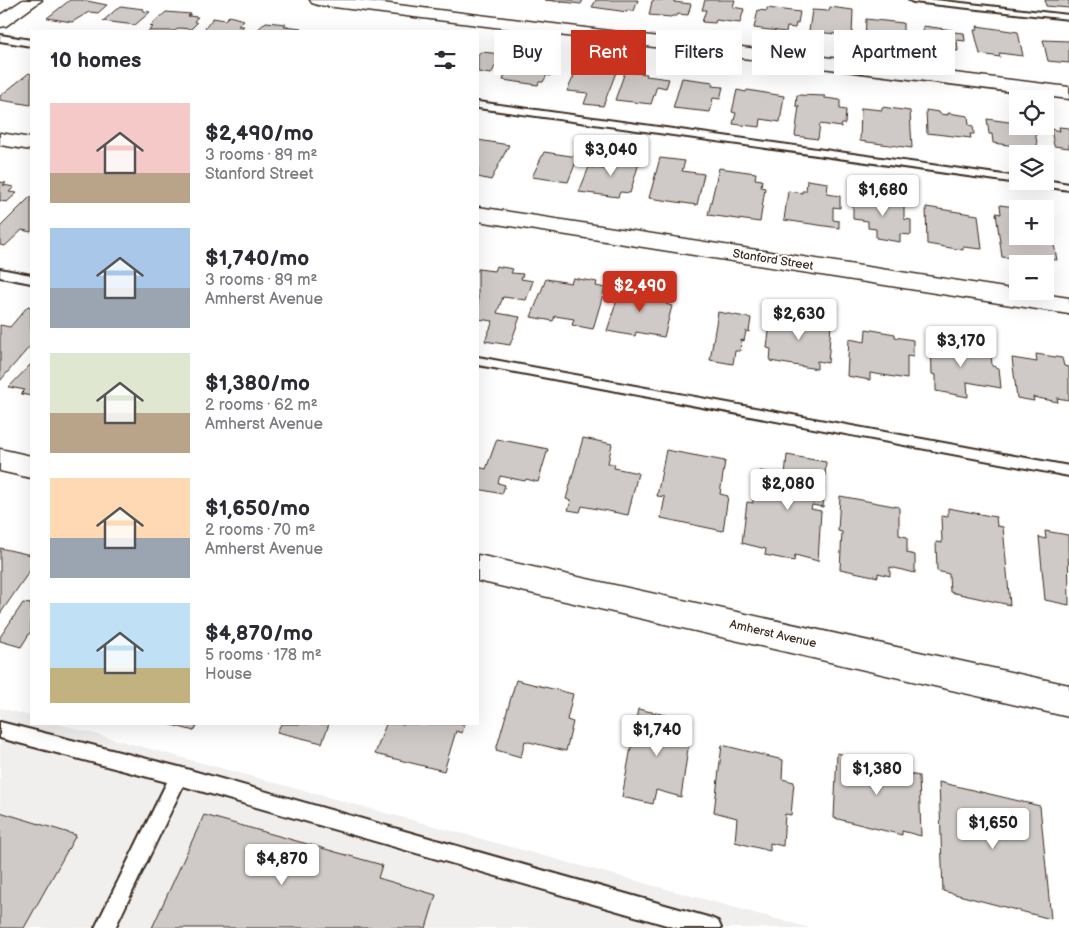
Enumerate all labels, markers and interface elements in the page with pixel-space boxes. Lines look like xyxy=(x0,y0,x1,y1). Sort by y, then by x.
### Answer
chip: Buy xyxy=(494,30,561,75)
chip: Rent xyxy=(571,30,646,75)
chip: Filters xyxy=(656,30,742,75)
chip: New xyxy=(752,30,824,75)
chip: Apartment xyxy=(834,30,955,75)
icon: filters xyxy=(431,46,459,74)
text: 10 homes xyxy=(50,48,141,73)
map controls xyxy=(1009,90,1054,300)
button: locate xyxy=(1009,90,1054,135)
text: $2,490/mo xyxy=(205,121,314,146)
icon: home xyxy=(90,123,150,183)
pin: $3,040 xyxy=(570,134,652,177)
text: $3,040 xyxy=(585,141,637,160)
button: layers xyxy=(1009,145,1054,190)
text: 3 rooms · 89 m² xyxy=(205,146,317,165)
text: Stanford Street xyxy=(205,165,313,184)
pin: $1,680 xyxy=(842,174,924,217)
text: $1,680 xyxy=(858,181,908,200)
button: + xyxy=(1009,200,1054,245)
text: $1,740/mo xyxy=(205,246,309,271)
street label: Stanford Street xyxy=(732,246,815,274)
icon: home xyxy=(90,248,150,308)
button: − xyxy=(1009,255,1054,300)
pin: $2,490 xyxy=(599,270,681,313)
text: 3 rooms · 89 m² xyxy=(205,271,317,290)
text: $2,490 xyxy=(614,277,666,296)
text: Amherst Avenue xyxy=(205,290,323,309)
pin: $2,630 xyxy=(758,298,840,341)
text: $2,630 xyxy=(773,305,825,324)
pin: $3,170 xyxy=(920,326,1002,368)
text: $3,170 xyxy=(937,332,985,351)
text: $1,380/mo xyxy=(205,371,310,396)
icon: home xyxy=(90,373,150,433)
text: 2 rooms · 62 m² xyxy=(205,396,318,415)
text: Amherst Avenue xyxy=(205,415,323,434)
pin: $2,080 xyxy=(747,468,829,511)
text: $2,080 xyxy=(761,475,815,494)
text: $1,650/mo xyxy=(205,496,310,521)
icon: home xyxy=(90,498,150,558)
text: 2 rooms · 70 m² xyxy=(205,521,315,540)
text: Amherst Avenue xyxy=(205,540,323,559)
street label: Amherst Avenue xyxy=(728,617,818,651)
text: $4,870/mo xyxy=(205,621,313,646)
icon: home xyxy=(90,623,150,683)
text: 5 rooms · 178 m² xyxy=(205,646,322,665)
text: House xyxy=(205,665,252,684)
pin: $1,740 xyxy=(616,714,698,757)
text: $1,740 xyxy=(632,721,682,740)
pin: $1,380 xyxy=(836,754,918,796)
text: $1,380 xyxy=(852,760,902,779)
pin: $1,650 xyxy=(952,808,1034,850)
text: $1,650 xyxy=(968,814,1018,833)
pin: $4,870 xyxy=(241,844,323,886)
text: $4,870 xyxy=(256,850,308,869)

